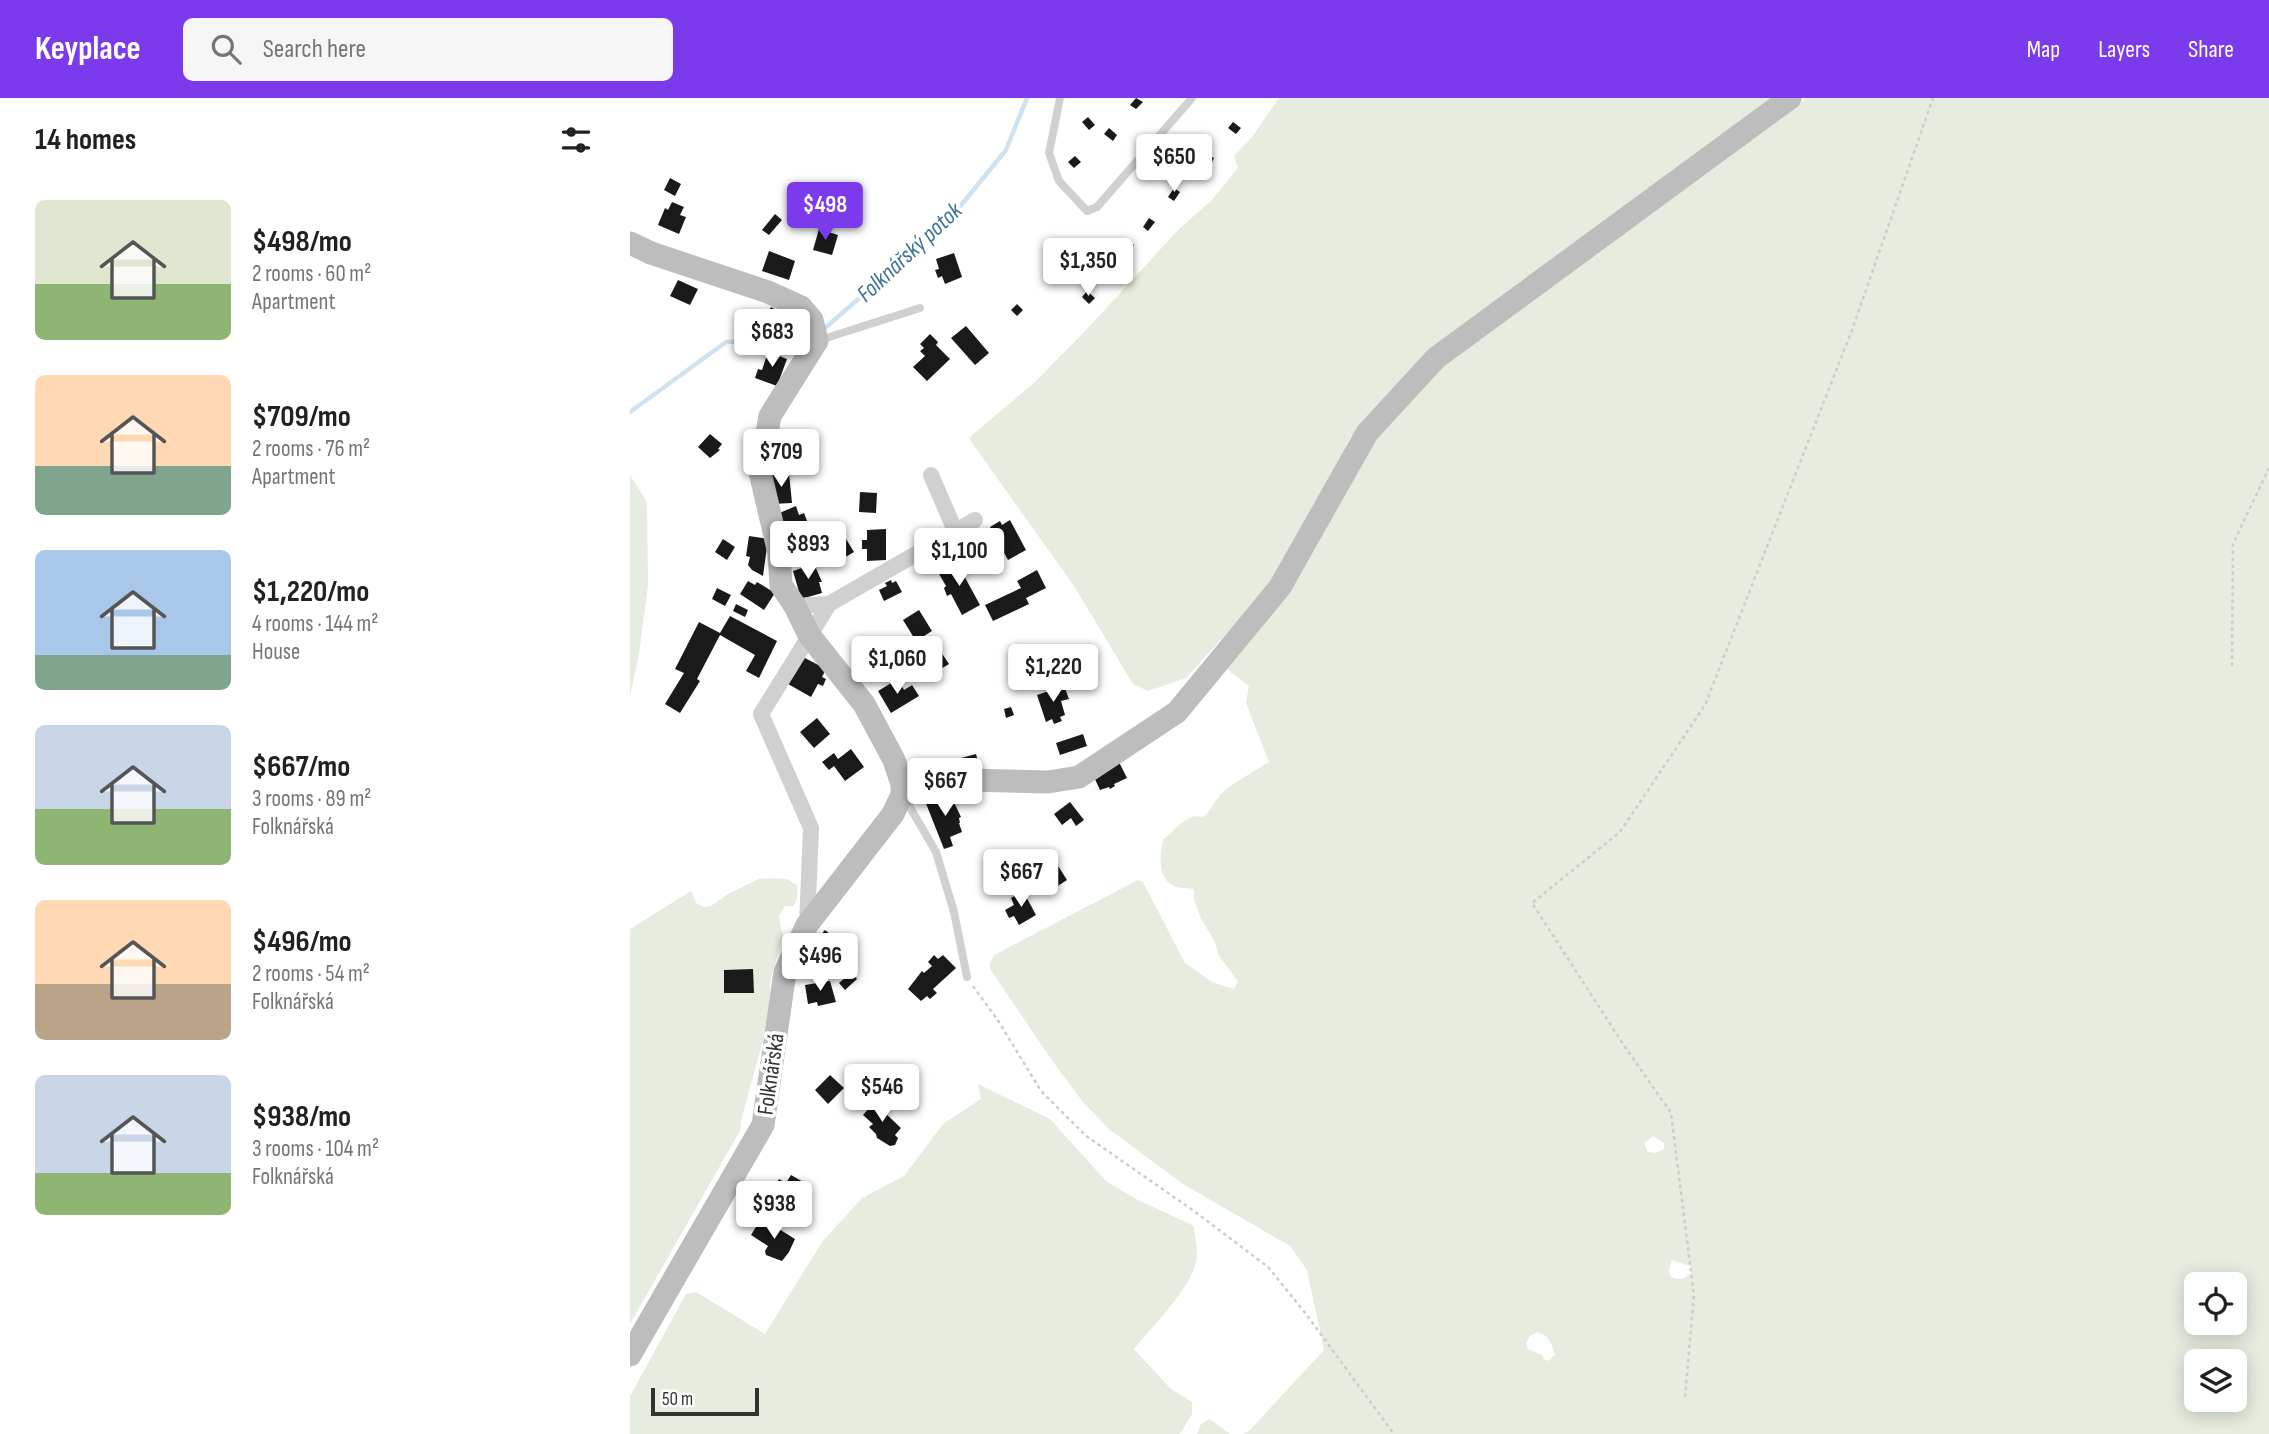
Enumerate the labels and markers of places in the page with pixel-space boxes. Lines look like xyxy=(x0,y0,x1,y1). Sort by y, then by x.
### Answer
pin: $650 xyxy=(1133,134,1215,194)
pin: $498 xyxy=(784,183,866,242)
pin: $1,350 xyxy=(1031,238,1145,298)
pin: $683 xyxy=(731,310,813,369)
pin: $709 xyxy=(740,430,822,489)
pin: $893 xyxy=(767,522,849,581)
pin: $1,100 xyxy=(902,528,1016,588)
pin: $1,060 xyxy=(840,636,954,696)
pin: $1,220 xyxy=(996,644,1110,704)
pin: $667 xyxy=(904,758,986,818)
pin: $667 xyxy=(980,850,1062,909)
pin: $496 xyxy=(779,934,861,993)
pin: $546 xyxy=(841,1065,923,1124)
pin: $938 xyxy=(733,1182,815,1241)

